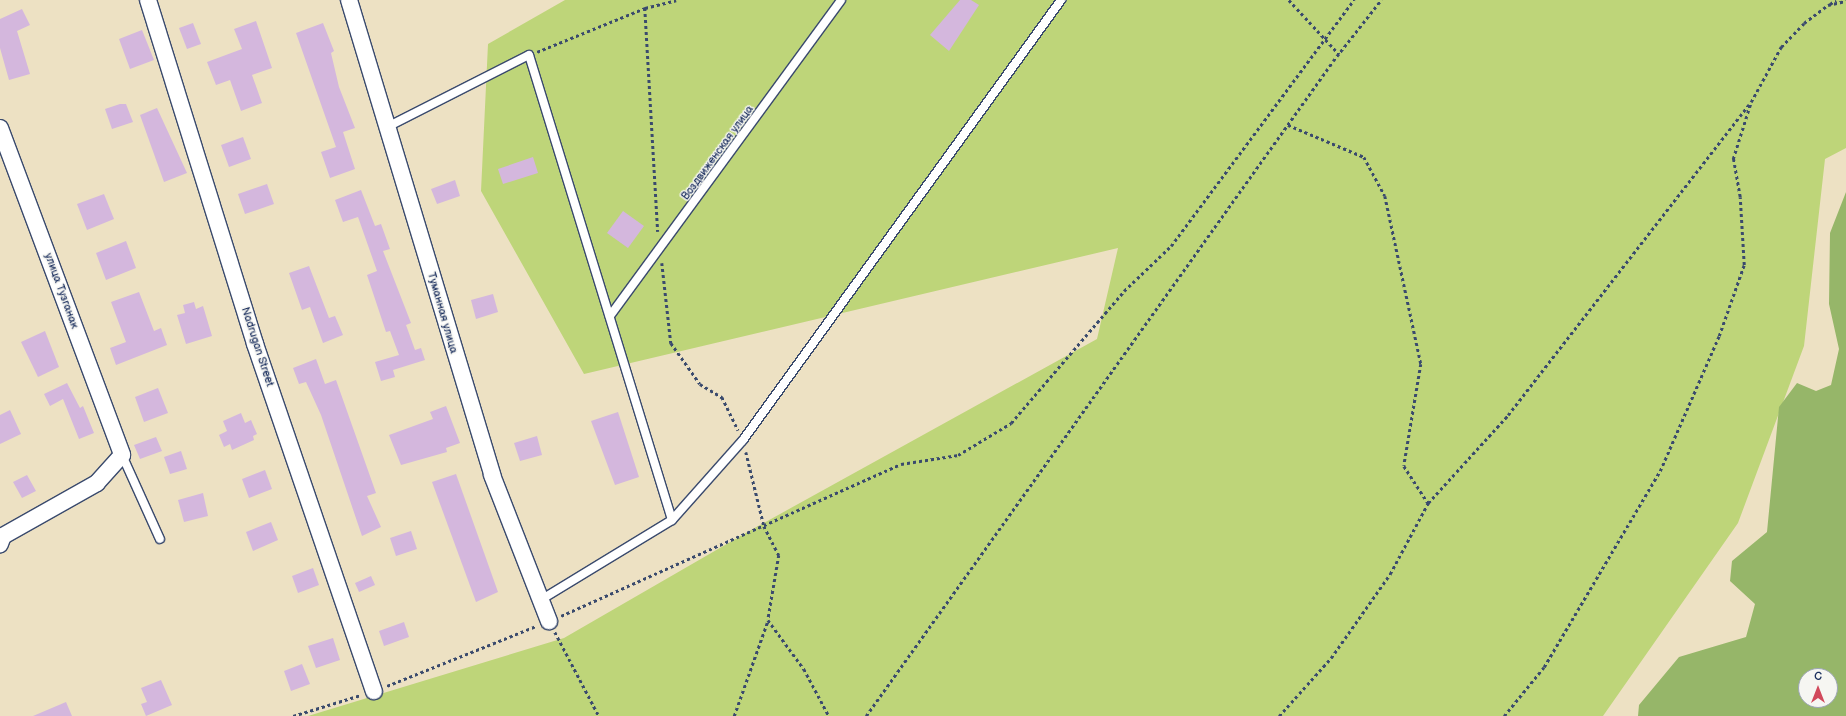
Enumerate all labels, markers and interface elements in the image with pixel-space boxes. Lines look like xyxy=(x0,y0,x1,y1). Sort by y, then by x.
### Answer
street label: Воздвиженская улица xyxy=(679,103,757,203)
street label: улица Тузганак xyxy=(41,251,81,331)
street label: Туманная улица xyxy=(424,271,460,355)
street label: Nadrugan Street xyxy=(238,306,276,388)
north arrow xyxy=(1798,668,1838,708)
text: С xyxy=(1814,670,1822,683)

